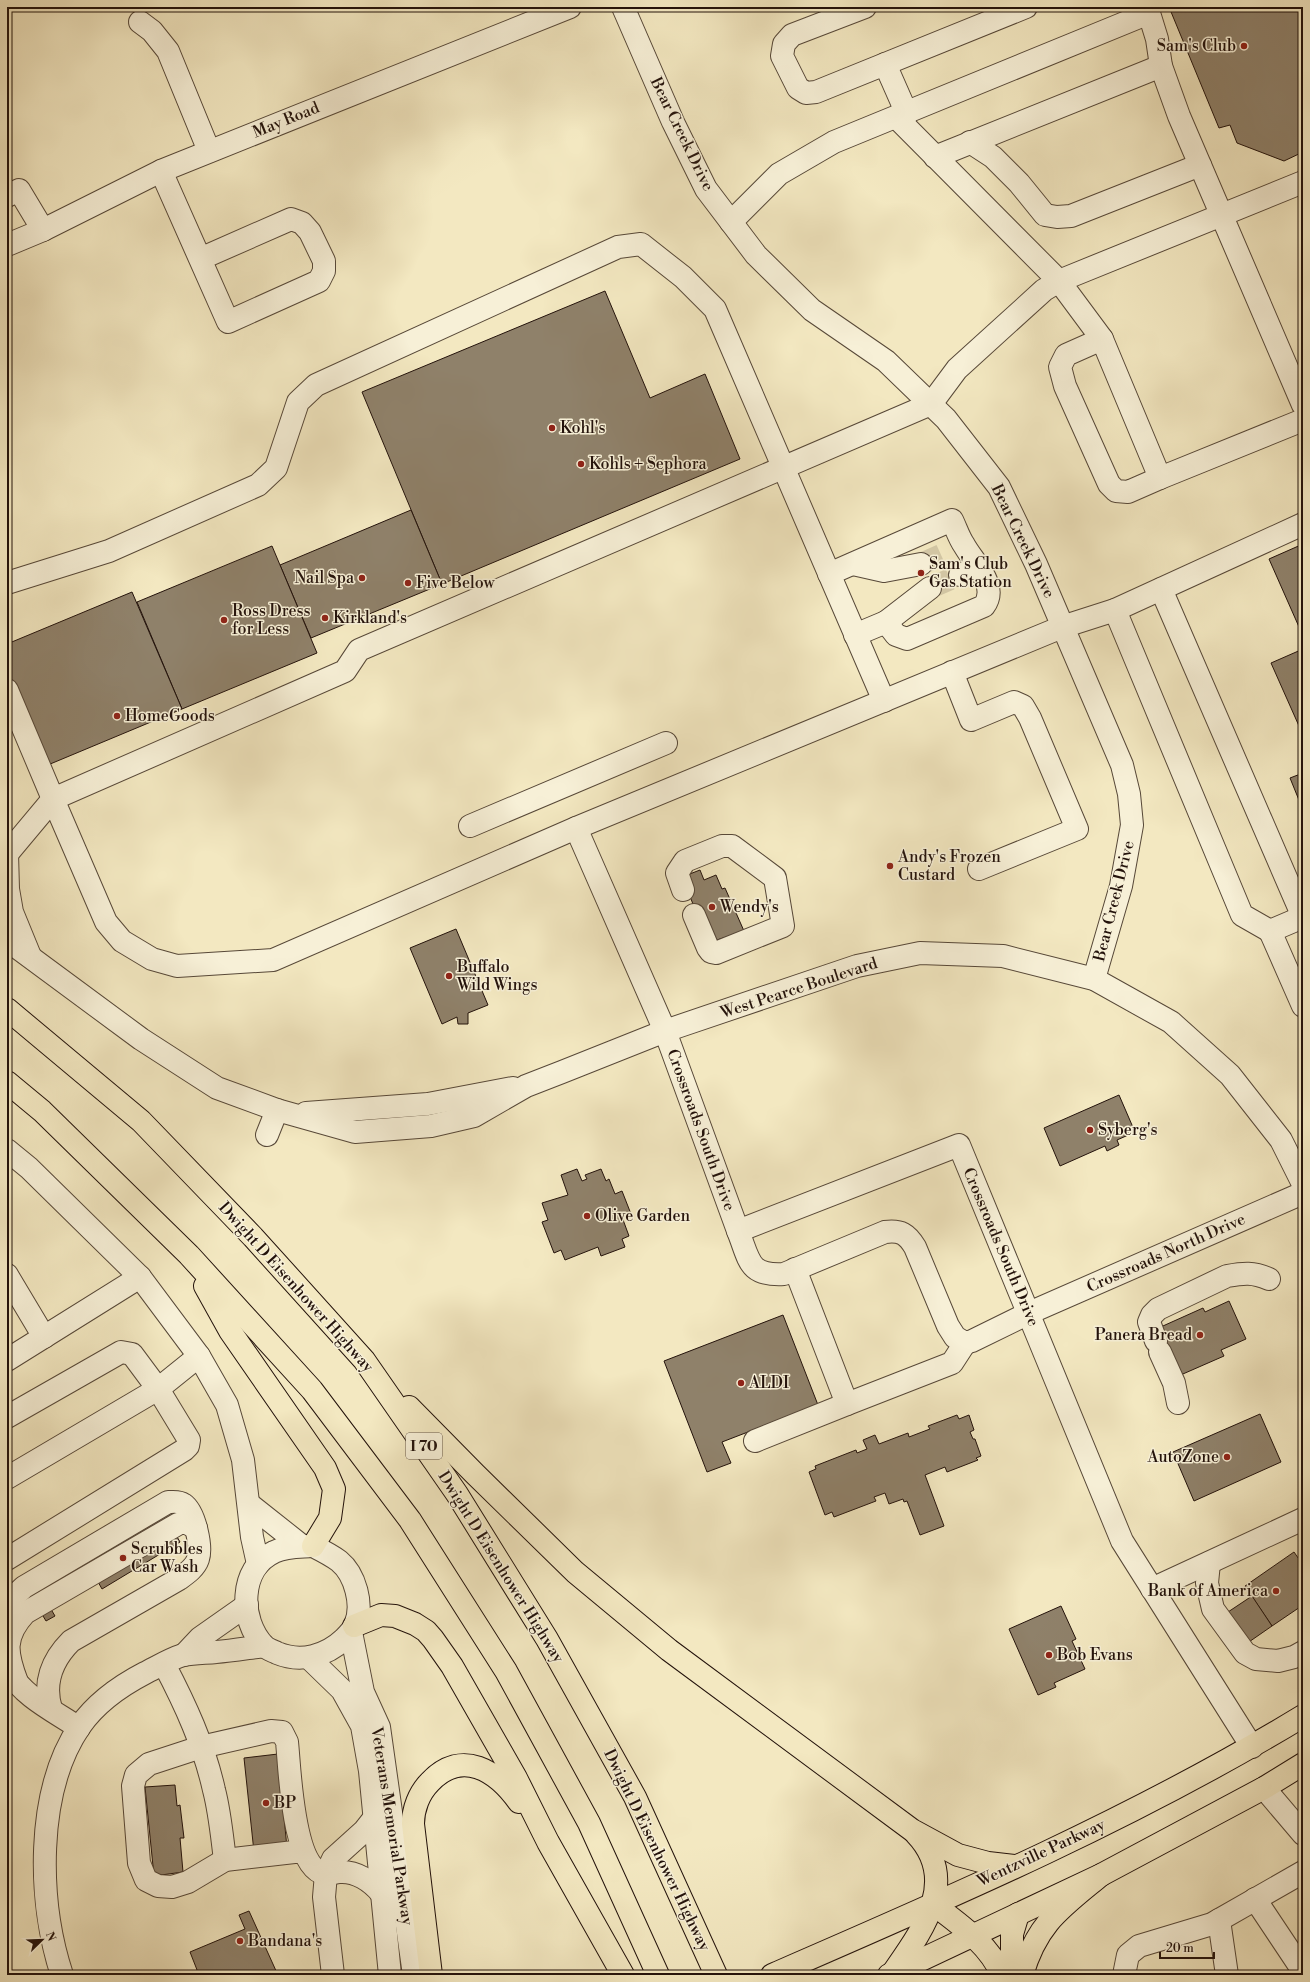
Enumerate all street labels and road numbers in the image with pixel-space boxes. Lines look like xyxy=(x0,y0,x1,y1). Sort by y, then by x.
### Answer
street label: Bear Creek Drive xyxy=(645,73,718,194)
street label: May Road xyxy=(250,98,322,142)
street label: Bear Creek Drive xyxy=(986,480,1059,601)
street label: Bear Creek Drive xyxy=(1089,838,1139,965)
street label: West Pearce Boulevard xyxy=(717,953,880,1023)
street label: Crossroads South Drive xyxy=(662,1046,740,1214)
street label: Crossroads South Drive xyxy=(958,1165,1044,1329)
street label: Dwight D Eisenhower Highway xyxy=(214,1198,378,1376)
street label: Crossroads North Drive xyxy=(1084,1209,1248,1297)
road number: I 70 xyxy=(406,1433,442,1459)
street label: Dwight D Eisenhower Highway xyxy=(434,1467,569,1667)
street label: Veterans Memorial Parkway xyxy=(366,1724,418,1927)
street label: Dwight D Eisenhower Highway xyxy=(599,1746,715,1954)
street label: Wentzville Parkway xyxy=(973,1815,1108,1892)

